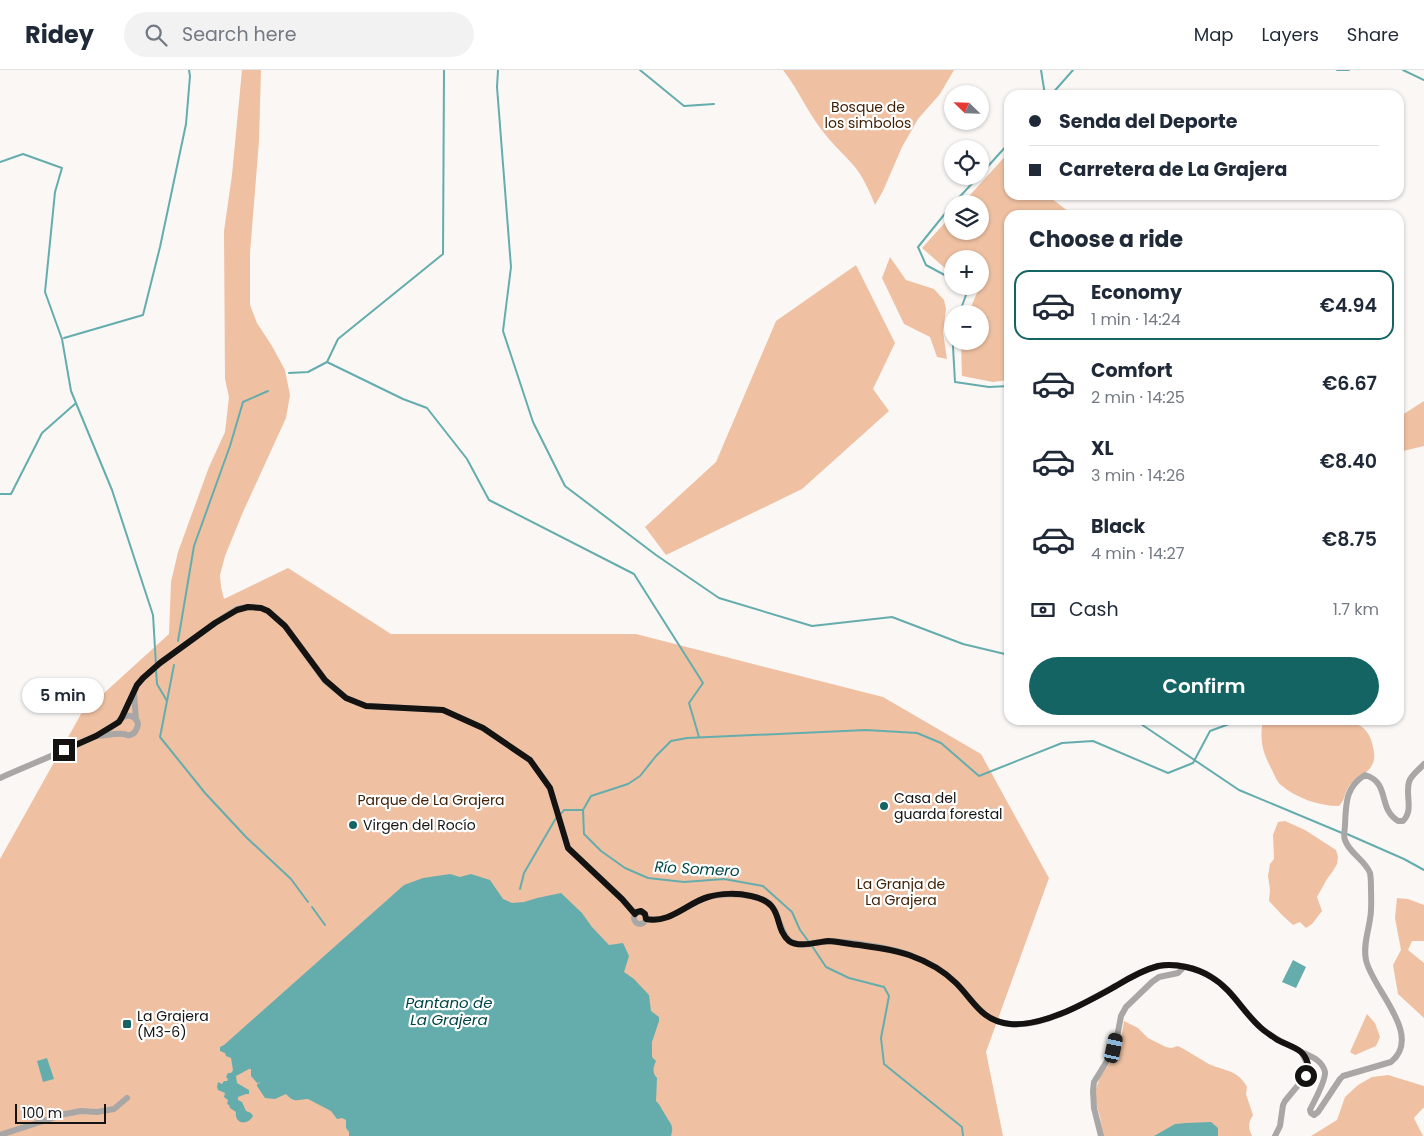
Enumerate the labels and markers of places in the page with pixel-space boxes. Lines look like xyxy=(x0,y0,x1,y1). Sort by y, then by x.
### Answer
place label: Casa del guarda forestal xyxy=(894,788,1003,824)
marker: Casa del guarda forestal xyxy=(878,800,890,812)
place label: Virgen del Rocío xyxy=(363,815,476,835)
marker: Virgen del Rocío xyxy=(347,819,359,831)
place label: La Grajera (M3-6) xyxy=(137,1006,209,1042)
marker: La Grajera (M3-6) xyxy=(121,1018,133,1030)

